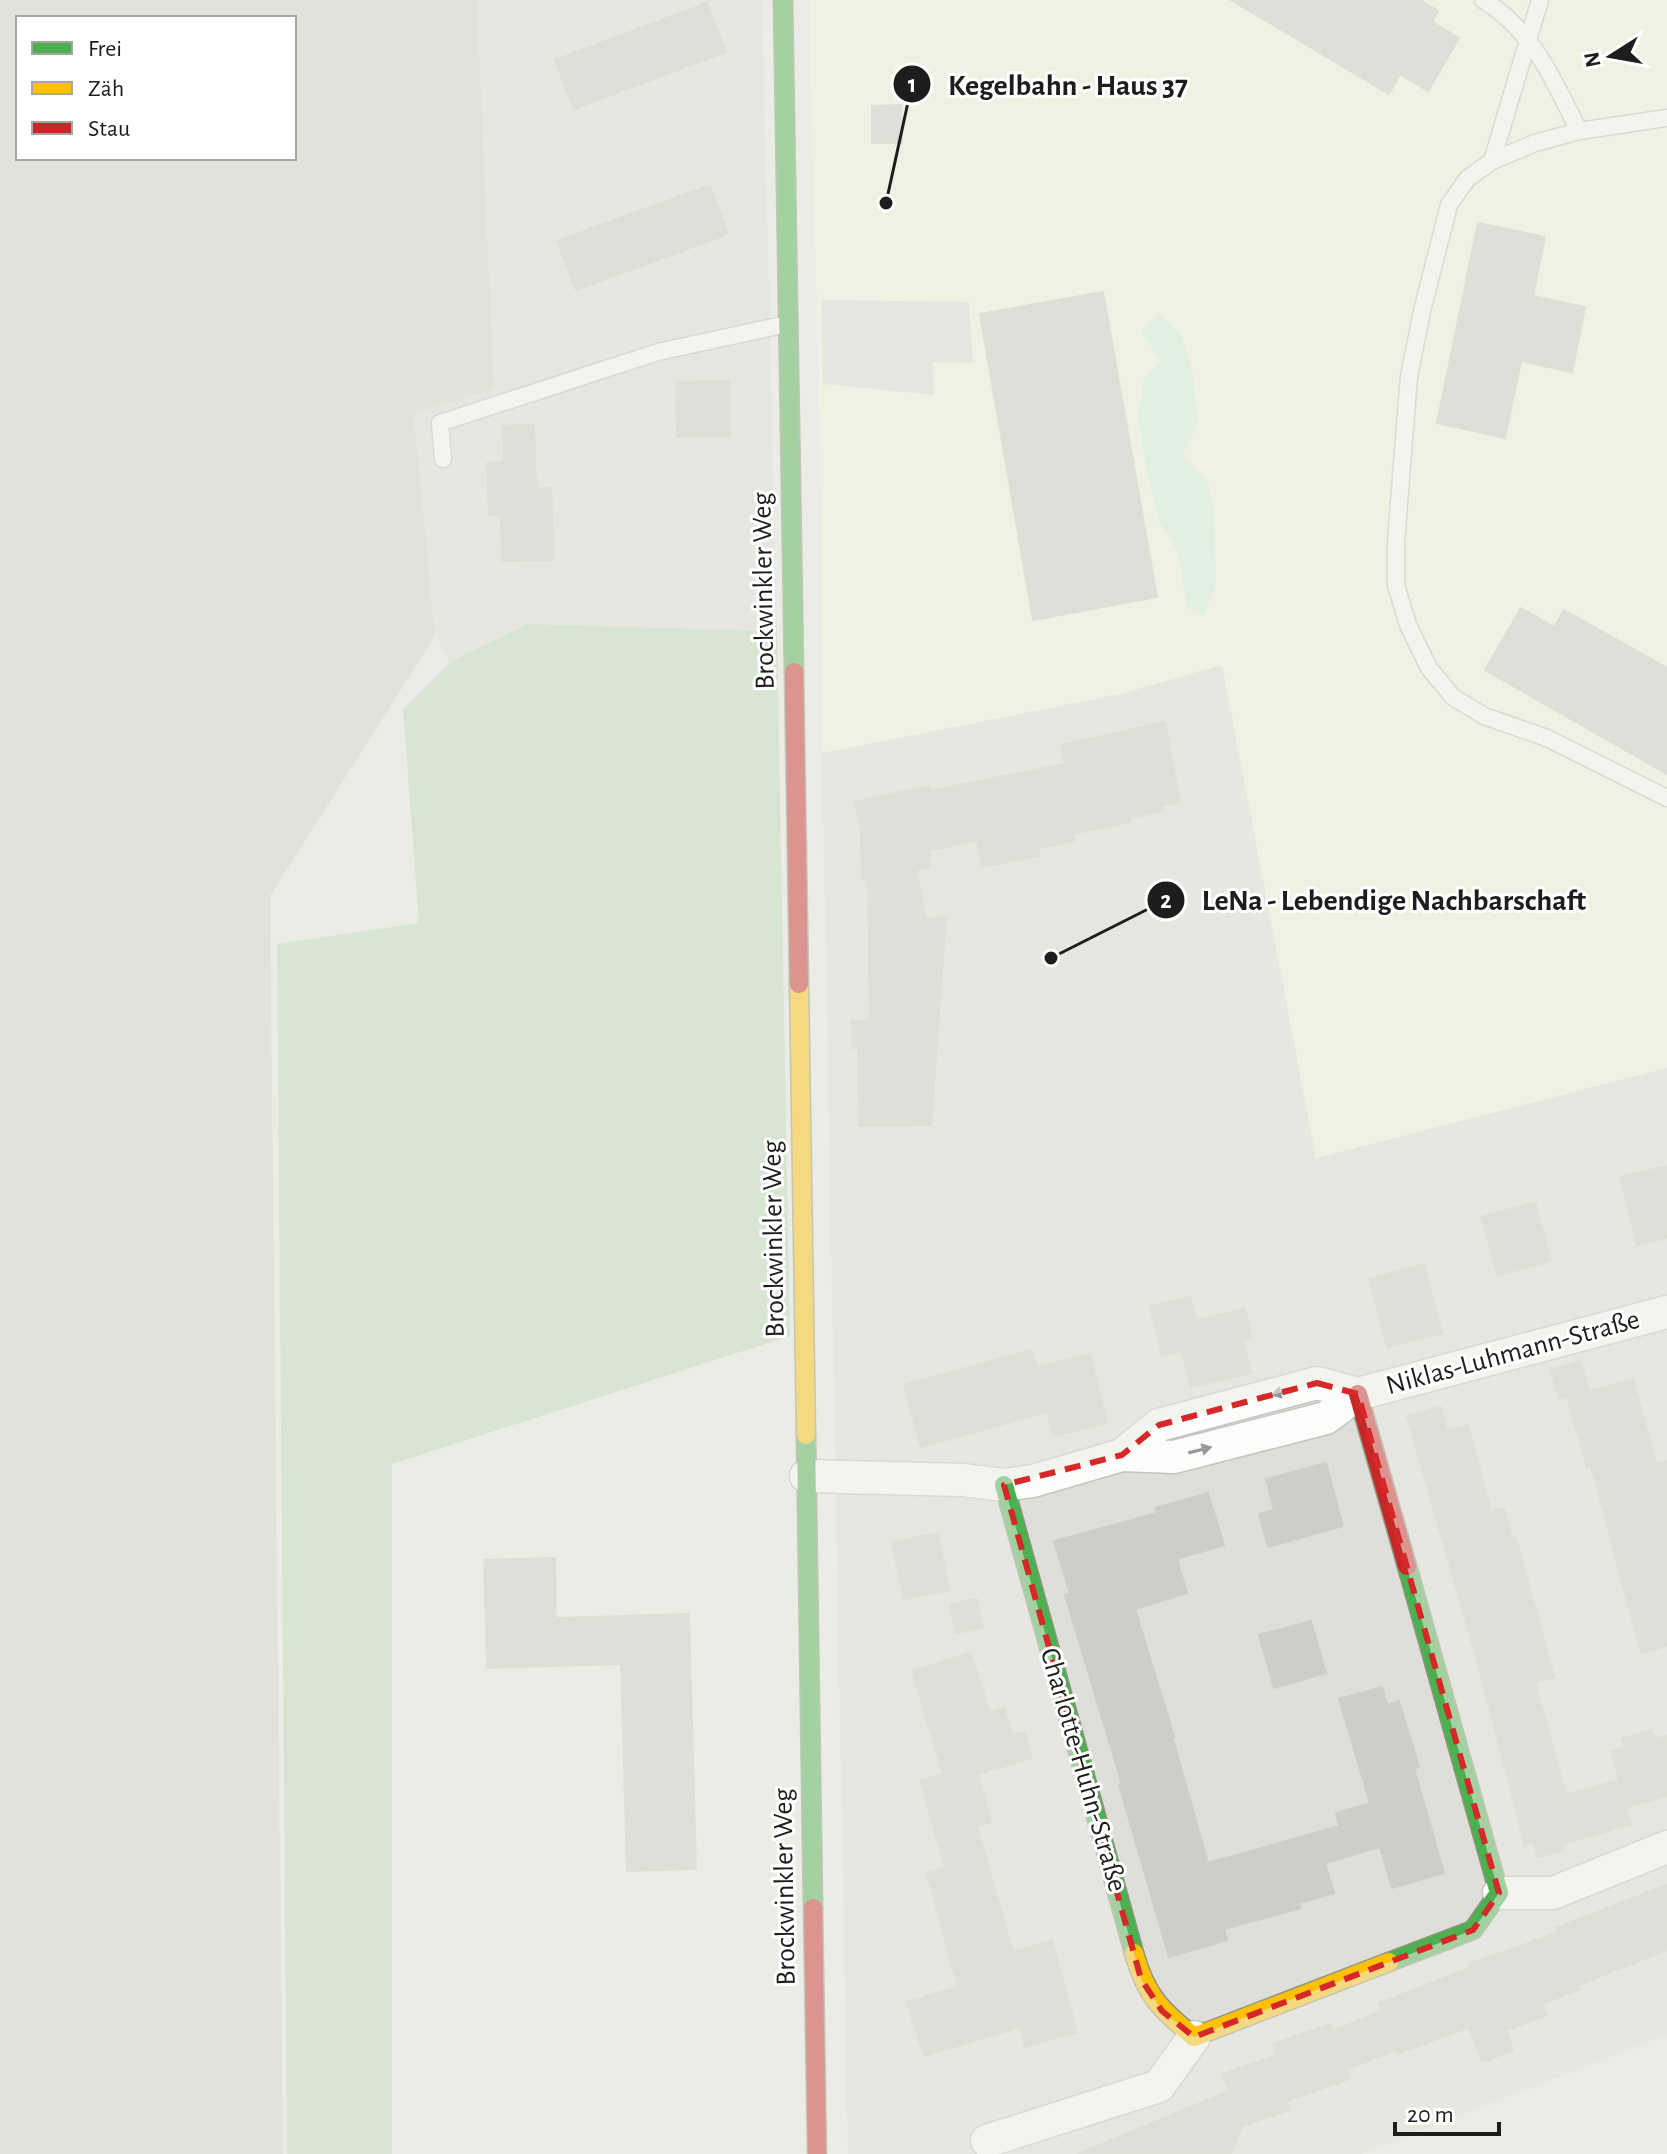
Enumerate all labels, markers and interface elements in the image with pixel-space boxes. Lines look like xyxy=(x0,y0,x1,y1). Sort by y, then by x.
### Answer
legend xyxy=(16,16,296,160)
north arrow xyxy=(1571,16,1651,96)
text: Frei xyxy=(88,37,122,61)
text: N xyxy=(1580,50,1605,69)
callout: Kegelbahn - Haus 37 xyxy=(892,57,1204,111)
text: Kegelbahn - Haus 37 xyxy=(948,71,1188,101)
text: 1 xyxy=(908,73,916,97)
text: Zäh xyxy=(88,77,124,101)
text: Stau xyxy=(88,117,130,141)
street label: Brockwinkler Weg xyxy=(748,492,780,690)
callout: LeNa - Lebendige Nachbarschaft xyxy=(1146,873,1602,927)
text: LeNa - Lebendige Nachbarschaft xyxy=(1202,886,1586,916)
text: 2 xyxy=(1160,889,1172,913)
street label: Brockwinkler Weg xyxy=(758,1140,790,1338)
street label: Niklas-Luhmann-Straße xyxy=(1383,1306,1643,1400)
one-way arrow xyxy=(1270,1387,1295,1399)
one-way arrow xyxy=(1187,1444,1212,1456)
street label: Charlotte-Huhn-Straße xyxy=(1035,1645,1131,1895)
street label: Brockwinkler Weg xyxy=(769,1788,801,1986)
scale bar xyxy=(1395,2086,1499,2136)
text: 20 m xyxy=(1407,2103,1454,2127)

